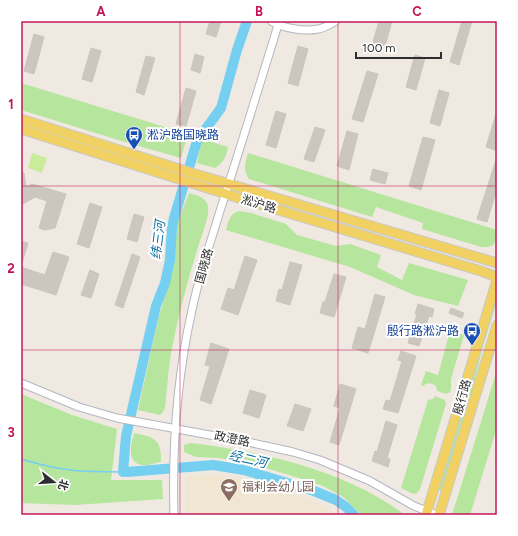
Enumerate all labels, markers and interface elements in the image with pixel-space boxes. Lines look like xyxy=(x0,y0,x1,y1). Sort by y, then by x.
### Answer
text: A xyxy=(96,4,106,19)
text: B xyxy=(255,4,263,19)
text: C xyxy=(412,4,422,19)
scale bar xyxy=(356,34,441,60)
text: 100 m xyxy=(362,41,396,55)
text: 1 xyxy=(8,97,14,112)
bus stop icon: 淞沪路国晓路 xyxy=(124,125,144,150)
place label: 淞沪路国晓路 xyxy=(147,128,219,142)
street label: 淞沪路 xyxy=(240,192,278,216)
water label: 纬三河 xyxy=(148,217,168,260)
street label: 国晓路 xyxy=(192,247,216,285)
text: 2 xyxy=(7,261,15,276)
bus stop icon: 殷行路淞沪路 xyxy=(462,321,482,346)
place label: 殷行路淞沪路 xyxy=(387,324,459,338)
street label: 殷行路 xyxy=(450,378,474,416)
text: 3 xyxy=(7,425,15,440)
street label: 政澄路 xyxy=(213,429,251,449)
water label: 经二河 xyxy=(227,447,272,471)
north arrow xyxy=(34,462,74,502)
school or university icon: 福利会幼儿园 xyxy=(219,477,239,502)
text: 北 xyxy=(55,478,71,492)
place label: 福利会幼儿园 xyxy=(242,480,314,494)

